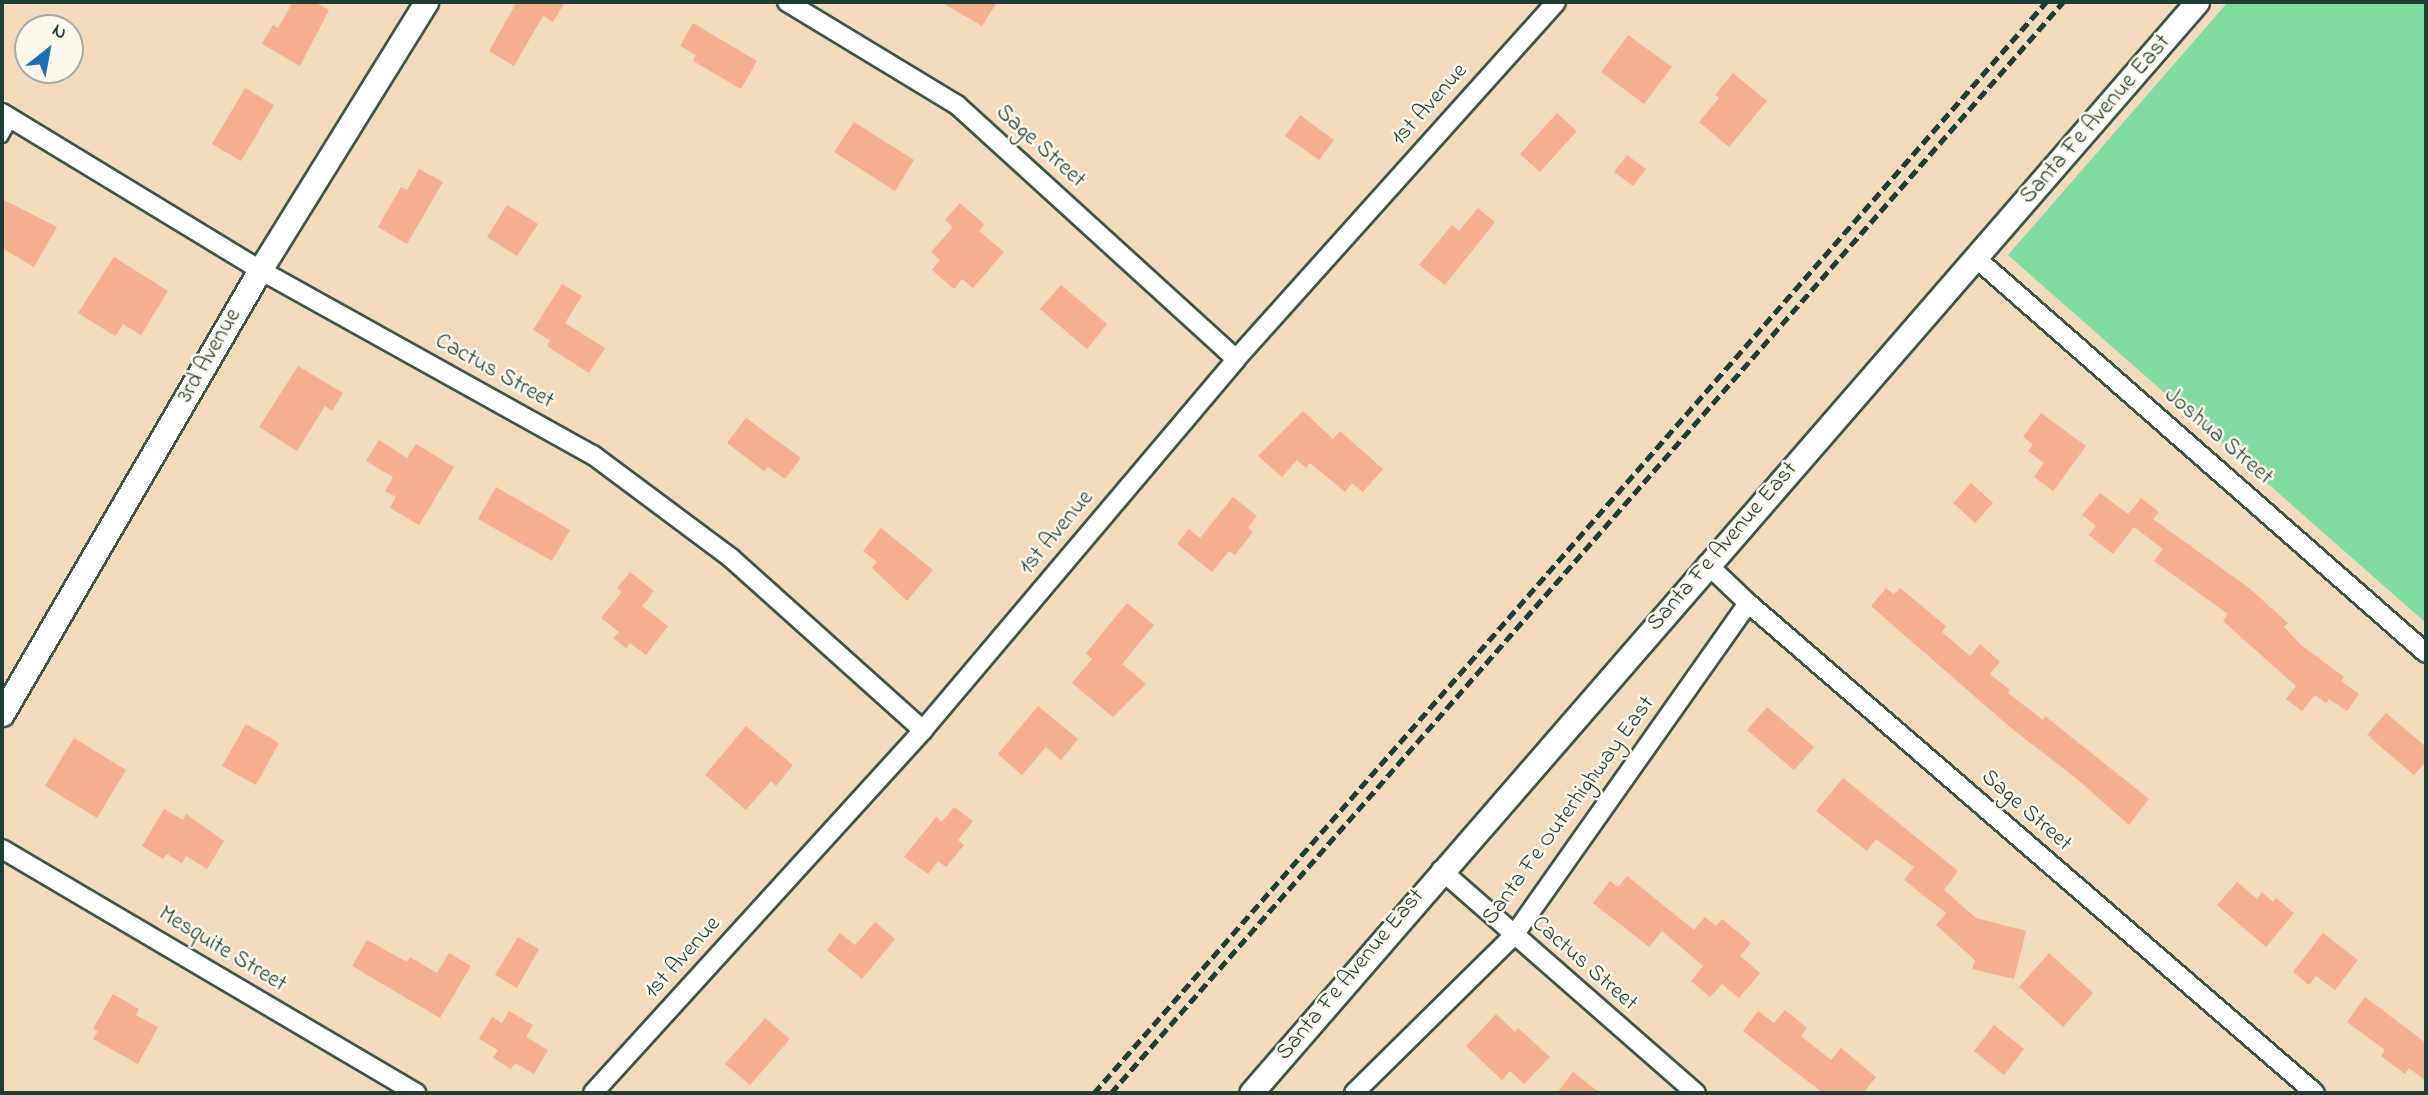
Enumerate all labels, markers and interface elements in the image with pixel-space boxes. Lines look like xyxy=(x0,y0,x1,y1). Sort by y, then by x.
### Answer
north arrow xyxy=(14,14,84,84)
text: N xyxy=(47,17,71,47)
street label: Santa Fe Avenue East xyxy=(2015,30,2177,210)
street label: 1st Avenue xyxy=(1386,58,1474,152)
street label: Sage Street xyxy=(989,99,1091,195)
street label: 3rd Avenue xyxy=(172,304,248,408)
street label: Cactus Street xyxy=(430,328,558,416)
street label: Joshua Street xyxy=(2158,382,2278,492)
street label: Santa Fe Avenue East xyxy=(1642,457,1804,637)
street label: 1st Avenue xyxy=(1014,485,1100,581)
street label: Santa Fe Outerhighway East xyxy=(1477,691,1661,931)
street label: Sage Street xyxy=(1975,764,2077,858)
street label: Santa Fe Avenue East xyxy=(1271,884,1431,1066)
street label: Mesquite Street xyxy=(153,901,291,999)
street label: Cactus Street xyxy=(1525,910,1643,1018)
street label: 1st Avenue xyxy=(639,911,727,1005)

